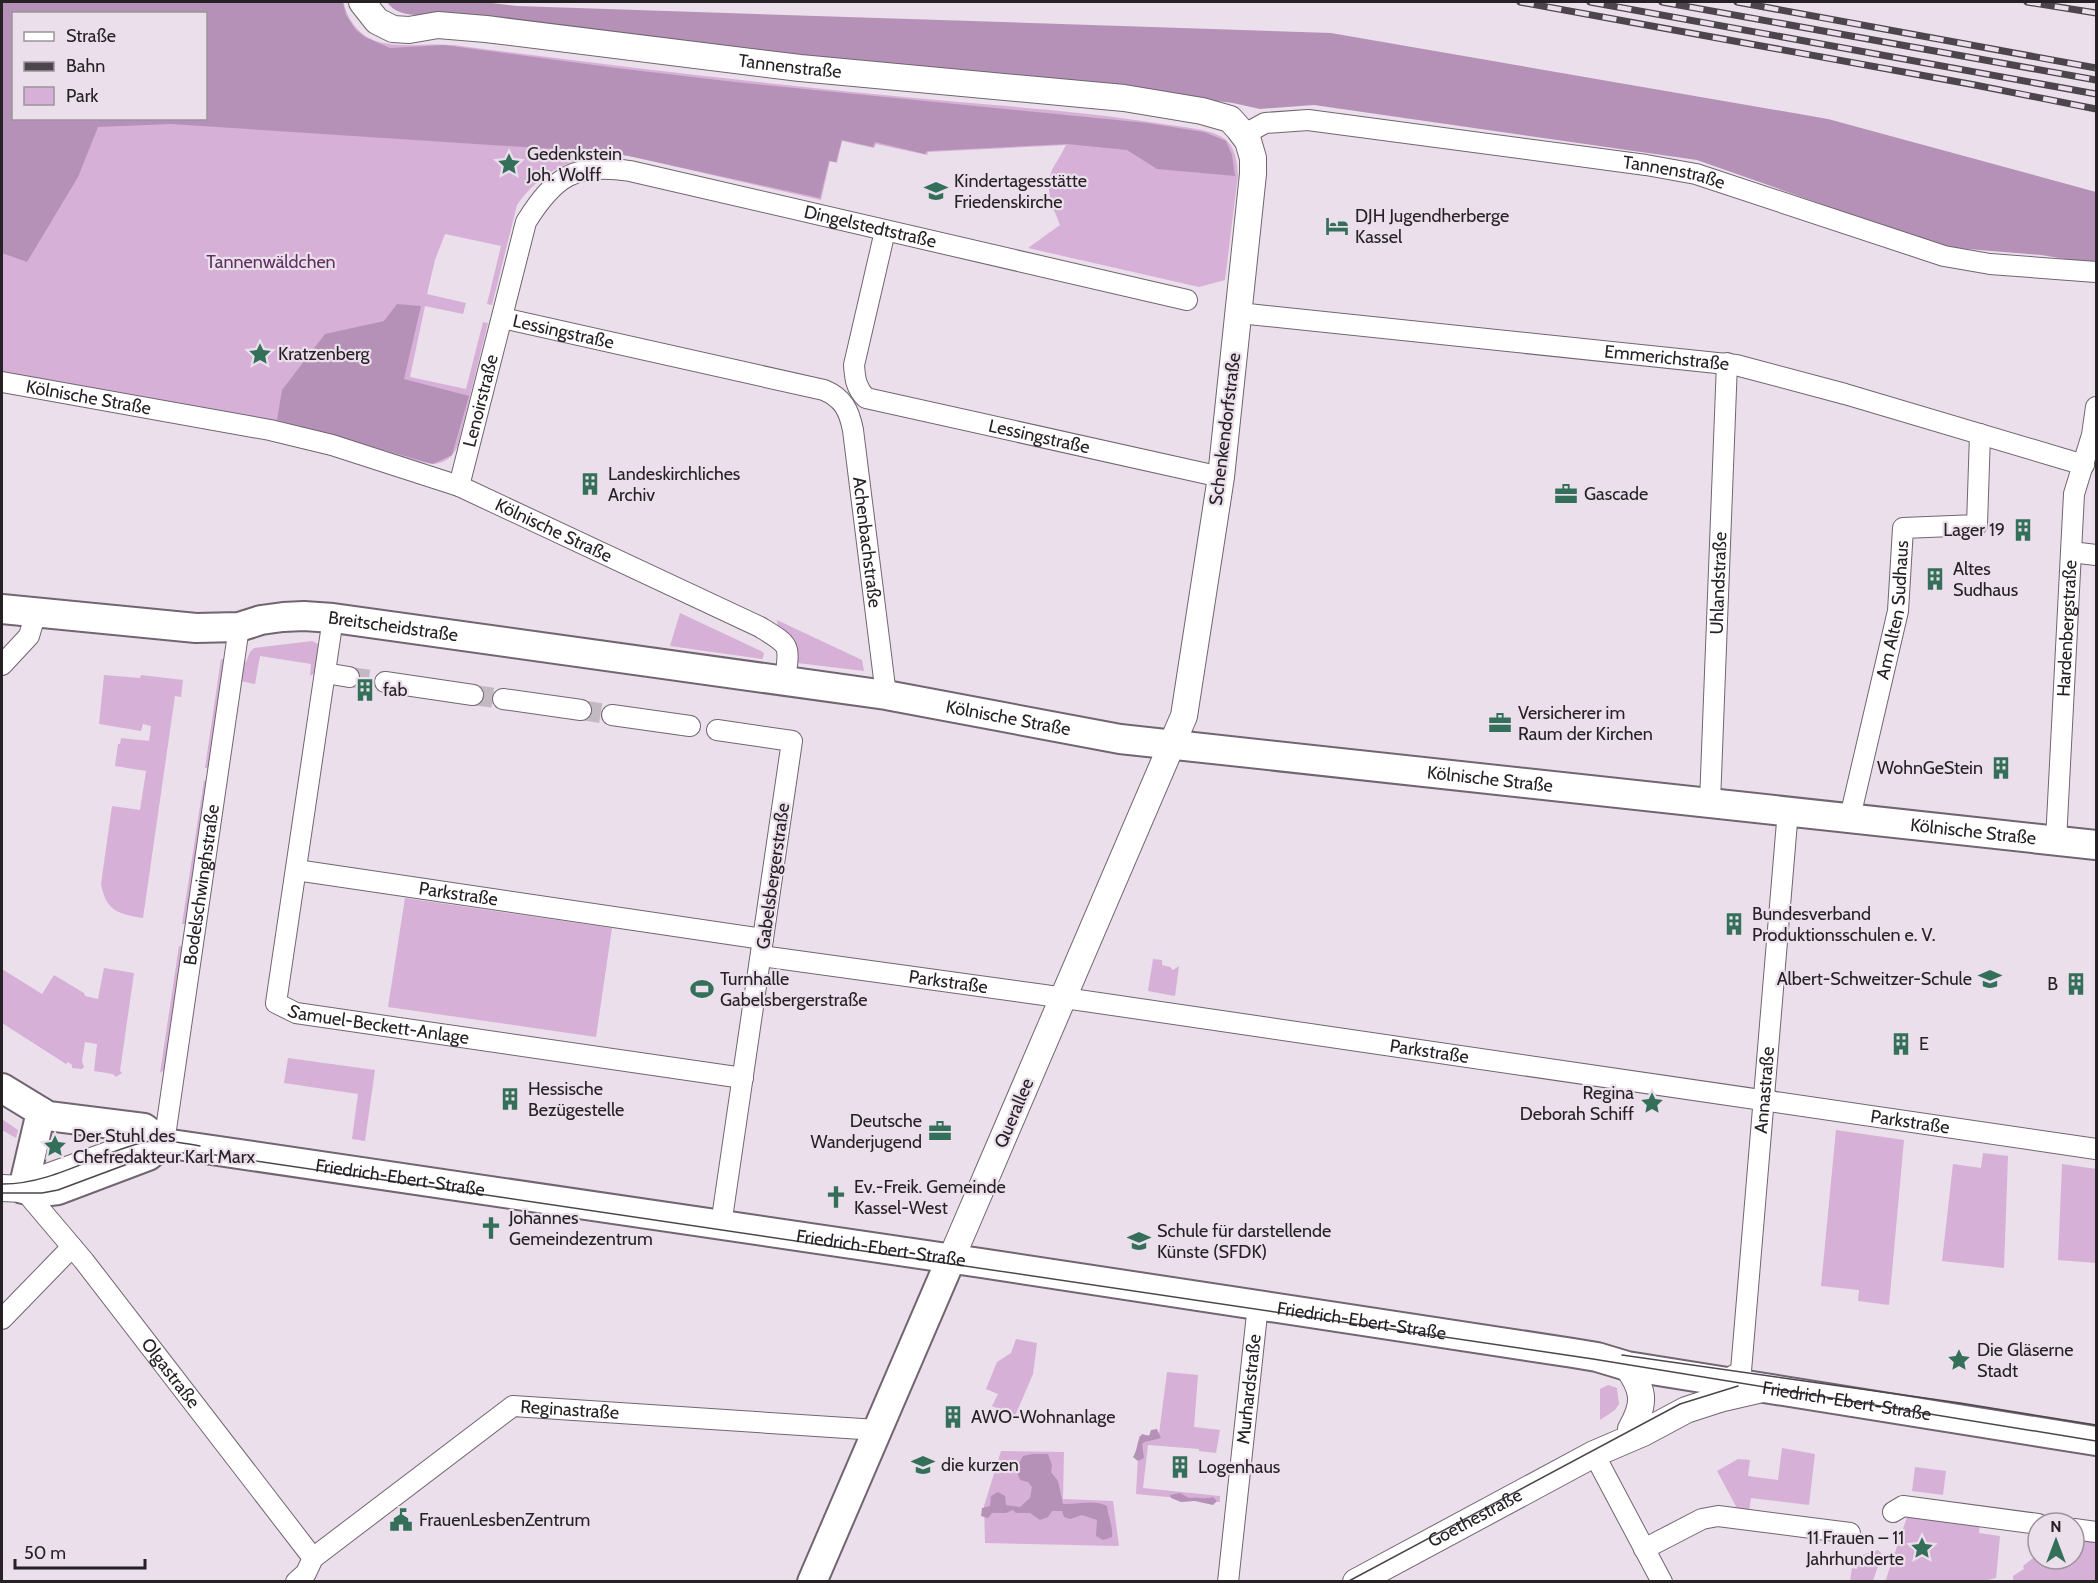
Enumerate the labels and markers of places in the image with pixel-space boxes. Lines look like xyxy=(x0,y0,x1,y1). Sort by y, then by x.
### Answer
place label: Gedenkstein Joh. Wolff xyxy=(526,143,622,186)
place icon: Gedenkstein Joh. Wolff xyxy=(496,151,522,177)
place label: Kindertagesstätte Friedenskirche xyxy=(954,170,1087,213)
school or university icon: Kindertagesstätte Friedenskirche xyxy=(923,178,949,204)
place label: DJH Jugendherberge Kassel xyxy=(1355,205,1509,248)
hotel icon: DJH Jugendherberge Kassel xyxy=(1324,213,1350,239)
place icon: Kratzenberg xyxy=(247,341,273,367)
place label: Kratzenberg xyxy=(278,343,371,365)
place label: Landeskirchliches Archiv xyxy=(608,463,740,506)
building icon: Landeskirchliches Archiv xyxy=(577,471,603,497)
office icon: Gascade xyxy=(1553,481,1579,507)
place label: Gascade xyxy=(1584,483,1648,505)
building icon: Lager 19 xyxy=(2010,517,2036,543)
place label: Lager 19 xyxy=(1943,519,2005,541)
place label: Altes Sudhaus xyxy=(1953,558,2018,601)
building icon: Altes Sudhaus xyxy=(1922,566,1948,592)
building icon: fab xyxy=(352,677,378,703)
place label: fab xyxy=(383,679,408,701)
place label: Versicherer im Raum der Kirchen xyxy=(1518,702,1653,745)
office icon: Versicherer im Raum der Kirchen xyxy=(1487,710,1513,736)
building icon: WohnGeStein xyxy=(1988,755,2014,781)
place label: WohnGeStein xyxy=(1877,757,1983,779)
place label: Bundesverband Produktionsschulen e. V. xyxy=(1752,903,1936,946)
building icon: Bundesverband Produktionsschulen e. V. xyxy=(1721,911,1747,937)
school or university icon: Albert-Schweitzer-Schule xyxy=(1977,966,2003,992)
place label: Turnhalle Gabelsbergerstraße xyxy=(720,968,868,1011)
place label: Albert-Schweitzer-Schule xyxy=(1777,968,1972,990)
building icon: B xyxy=(2063,971,2089,997)
place label: B xyxy=(2047,973,2058,995)
sports icon: Turnhalle Gabelsbergerstraße xyxy=(689,976,715,1002)
building icon: E xyxy=(1888,1031,1914,1057)
place label: E xyxy=(1919,1033,1929,1055)
place label: Hessische Bezügestelle xyxy=(528,1078,624,1121)
place label: Regina Deborah Schiff xyxy=(1520,1082,1634,1125)
building icon: Hessische Bezügestelle xyxy=(497,1086,523,1112)
place icon: Regina Deborah Schiff xyxy=(1639,1090,1665,1116)
place label: Deutsche Wanderjugend xyxy=(811,1110,922,1153)
office icon: Deutsche Wanderjugend xyxy=(927,1118,953,1144)
place label: Der Stuhl des Chefredakteur Karl Marx xyxy=(73,1125,255,1168)
place icon: Der Stuhl des Chefredakteur Karl Marx xyxy=(42,1133,68,1159)
place label: Ev.-Freik. Gemeinde Kassel-West xyxy=(854,1176,1006,1219)
church icon: Ev.-Freik. Gemeinde Kassel-West xyxy=(823,1184,849,1210)
place label: Johannes Gemeindezentrum xyxy=(508,1207,653,1250)
church icon: Johannes Gemeindezentrum xyxy=(478,1215,504,1241)
place label: Schule für darstellende Künste (SFDK) xyxy=(1157,1220,1331,1263)
school or university icon: Schule für darstellende Künste (SFDK) xyxy=(1126,1228,1152,1254)
place label: Die Gläserne Stadt xyxy=(1977,1339,2074,1382)
place icon: Die Gläserne Stadt xyxy=(1946,1347,1972,1373)
building icon: AWO-Wohnanlage xyxy=(940,1404,966,1430)
place label: AWO-Wohnanlage xyxy=(971,1406,1116,1428)
school or university icon: die kurzen xyxy=(910,1452,936,1478)
place label: die kurzen xyxy=(941,1454,1019,1476)
building icon: Logenhaus xyxy=(1167,1454,1193,1480)
place label: Logenhaus xyxy=(1198,1456,1280,1478)
public building icon: FrauenLesbenZentrum xyxy=(388,1507,414,1533)
place label: FrauenLesbenZentrum xyxy=(419,1509,590,1531)
place label: 11 Frauen – 11 Jahrhunderte xyxy=(1805,1527,1904,1570)
place icon: 11 Frauen – 11 Jahrhunderte xyxy=(1909,1535,1935,1561)

